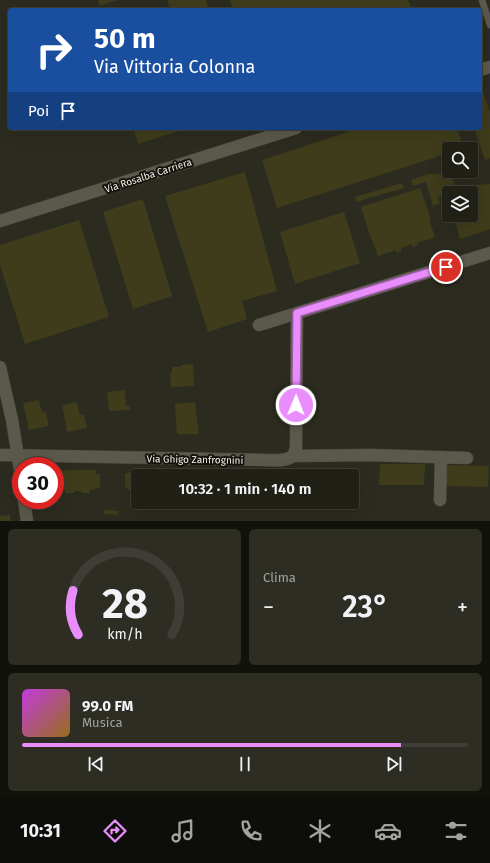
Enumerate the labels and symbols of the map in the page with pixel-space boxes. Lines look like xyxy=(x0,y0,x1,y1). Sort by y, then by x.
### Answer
street label: Via Rosalba Carriera xyxy=(103,156,193,196)
pin xyxy=(429,250,463,284)
position arrow xyxy=(275,384,317,426)
street label: Via Ghigo Zanfrognini xyxy=(147,453,244,467)
speed limit sign: 30 xyxy=(12,457,64,509)

